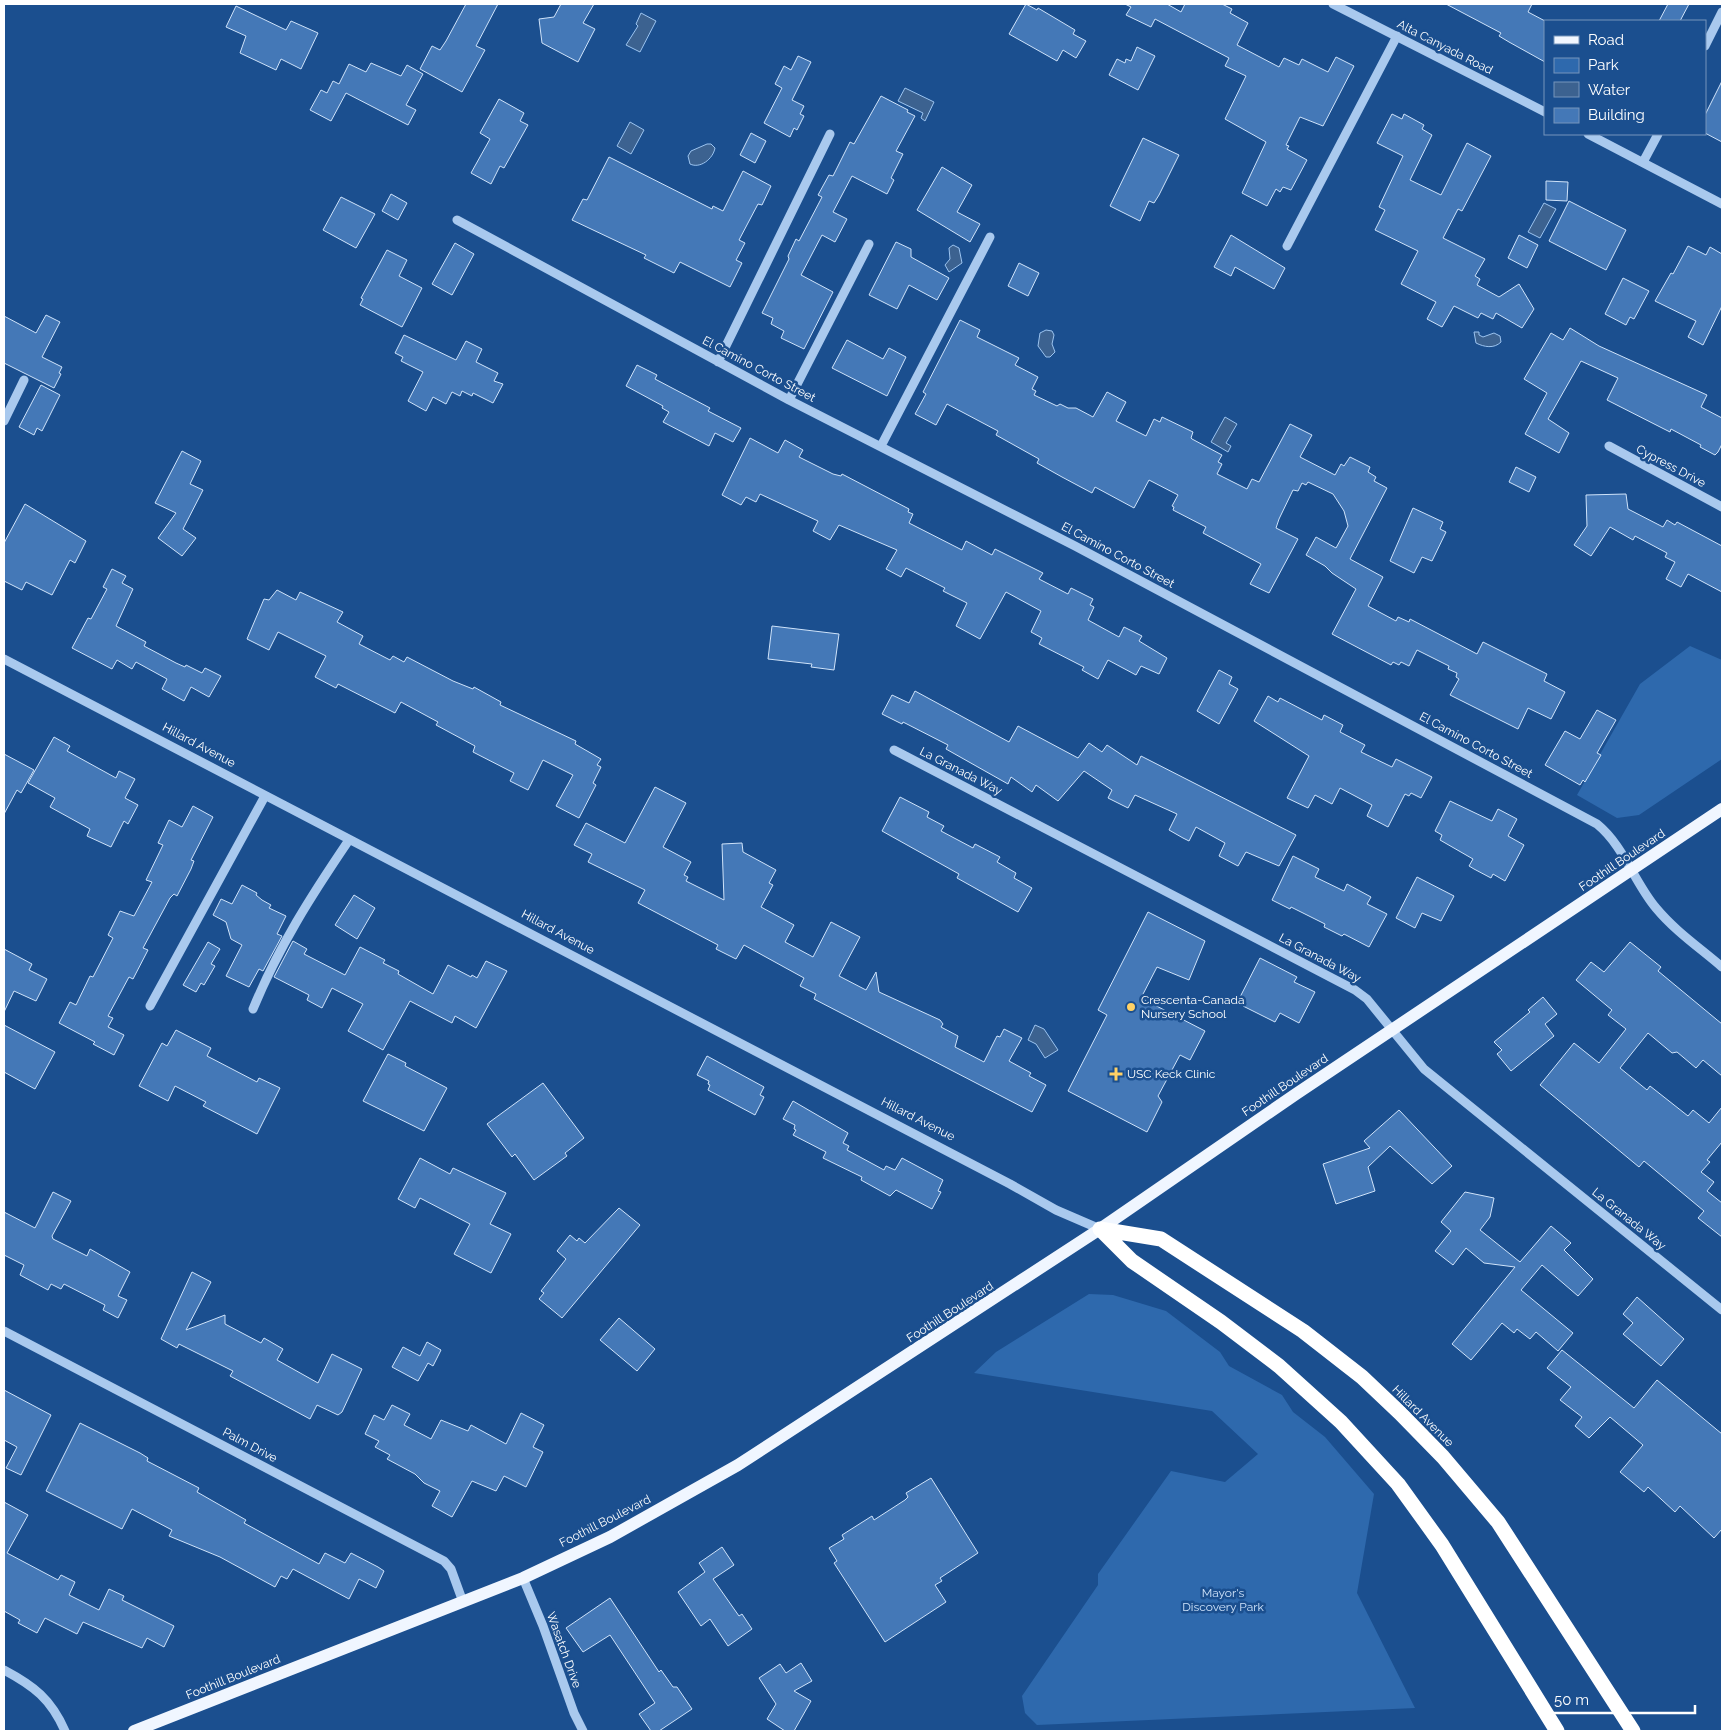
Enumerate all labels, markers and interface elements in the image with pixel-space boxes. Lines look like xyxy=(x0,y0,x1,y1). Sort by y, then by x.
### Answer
street label: Alta Canyada Road xyxy=(1395,17,1495,77)
legend xyxy=(1544,20,1706,135)
text: Road xyxy=(1588,31,1624,49)
text: Park xyxy=(1588,56,1619,74)
text: Water xyxy=(1588,81,1631,99)
text: Building xyxy=(1588,106,1645,124)
street label: El Camino Corto Street xyxy=(700,333,818,405)
street label: Cypress Drive xyxy=(1634,442,1708,490)
street label: El Camino Corto Street xyxy=(1059,519,1177,591)
street label: El Camino Corto Street xyxy=(1417,709,1535,781)
street label: Hillard Avenue xyxy=(160,720,238,770)
street label: La Granada Way xyxy=(917,744,1005,798)
street label: Foothill Boulevard xyxy=(1576,826,1668,894)
street label: Hillard Avenue xyxy=(519,907,597,957)
street label: La Granada Way xyxy=(1277,930,1364,986)
place label: Crescenta-Canada Nursery School xyxy=(1141,993,1245,1021)
marker: Crescenta-Canada Nursery School xyxy=(1125,1001,1137,1013)
street label: Foothill Boulevard xyxy=(1239,1051,1331,1119)
marker: USC Keck Clinic xyxy=(1109,1067,1123,1081)
place label: USC Keck Clinic xyxy=(1127,1067,1216,1081)
street label: Hillard Avenue xyxy=(879,1094,957,1144)
street label: La Granada Way xyxy=(1589,1185,1669,1253)
street label: Foothill Boulevard xyxy=(904,1279,996,1345)
street label: Hillard Avenue xyxy=(1389,1382,1457,1450)
street label: Palm Drive xyxy=(220,1425,280,1465)
street label: Foothill Boulevard xyxy=(557,1492,653,1550)
park label: Mayor's Discovery Park xyxy=(1182,1586,1264,1614)
street label: Wasatch Drive xyxy=(544,1610,584,1690)
street label: Foothill Boulevard xyxy=(184,1652,282,1702)
scale bar xyxy=(1546,1682,1695,1714)
text: 50 m xyxy=(1554,1691,1589,1709)

